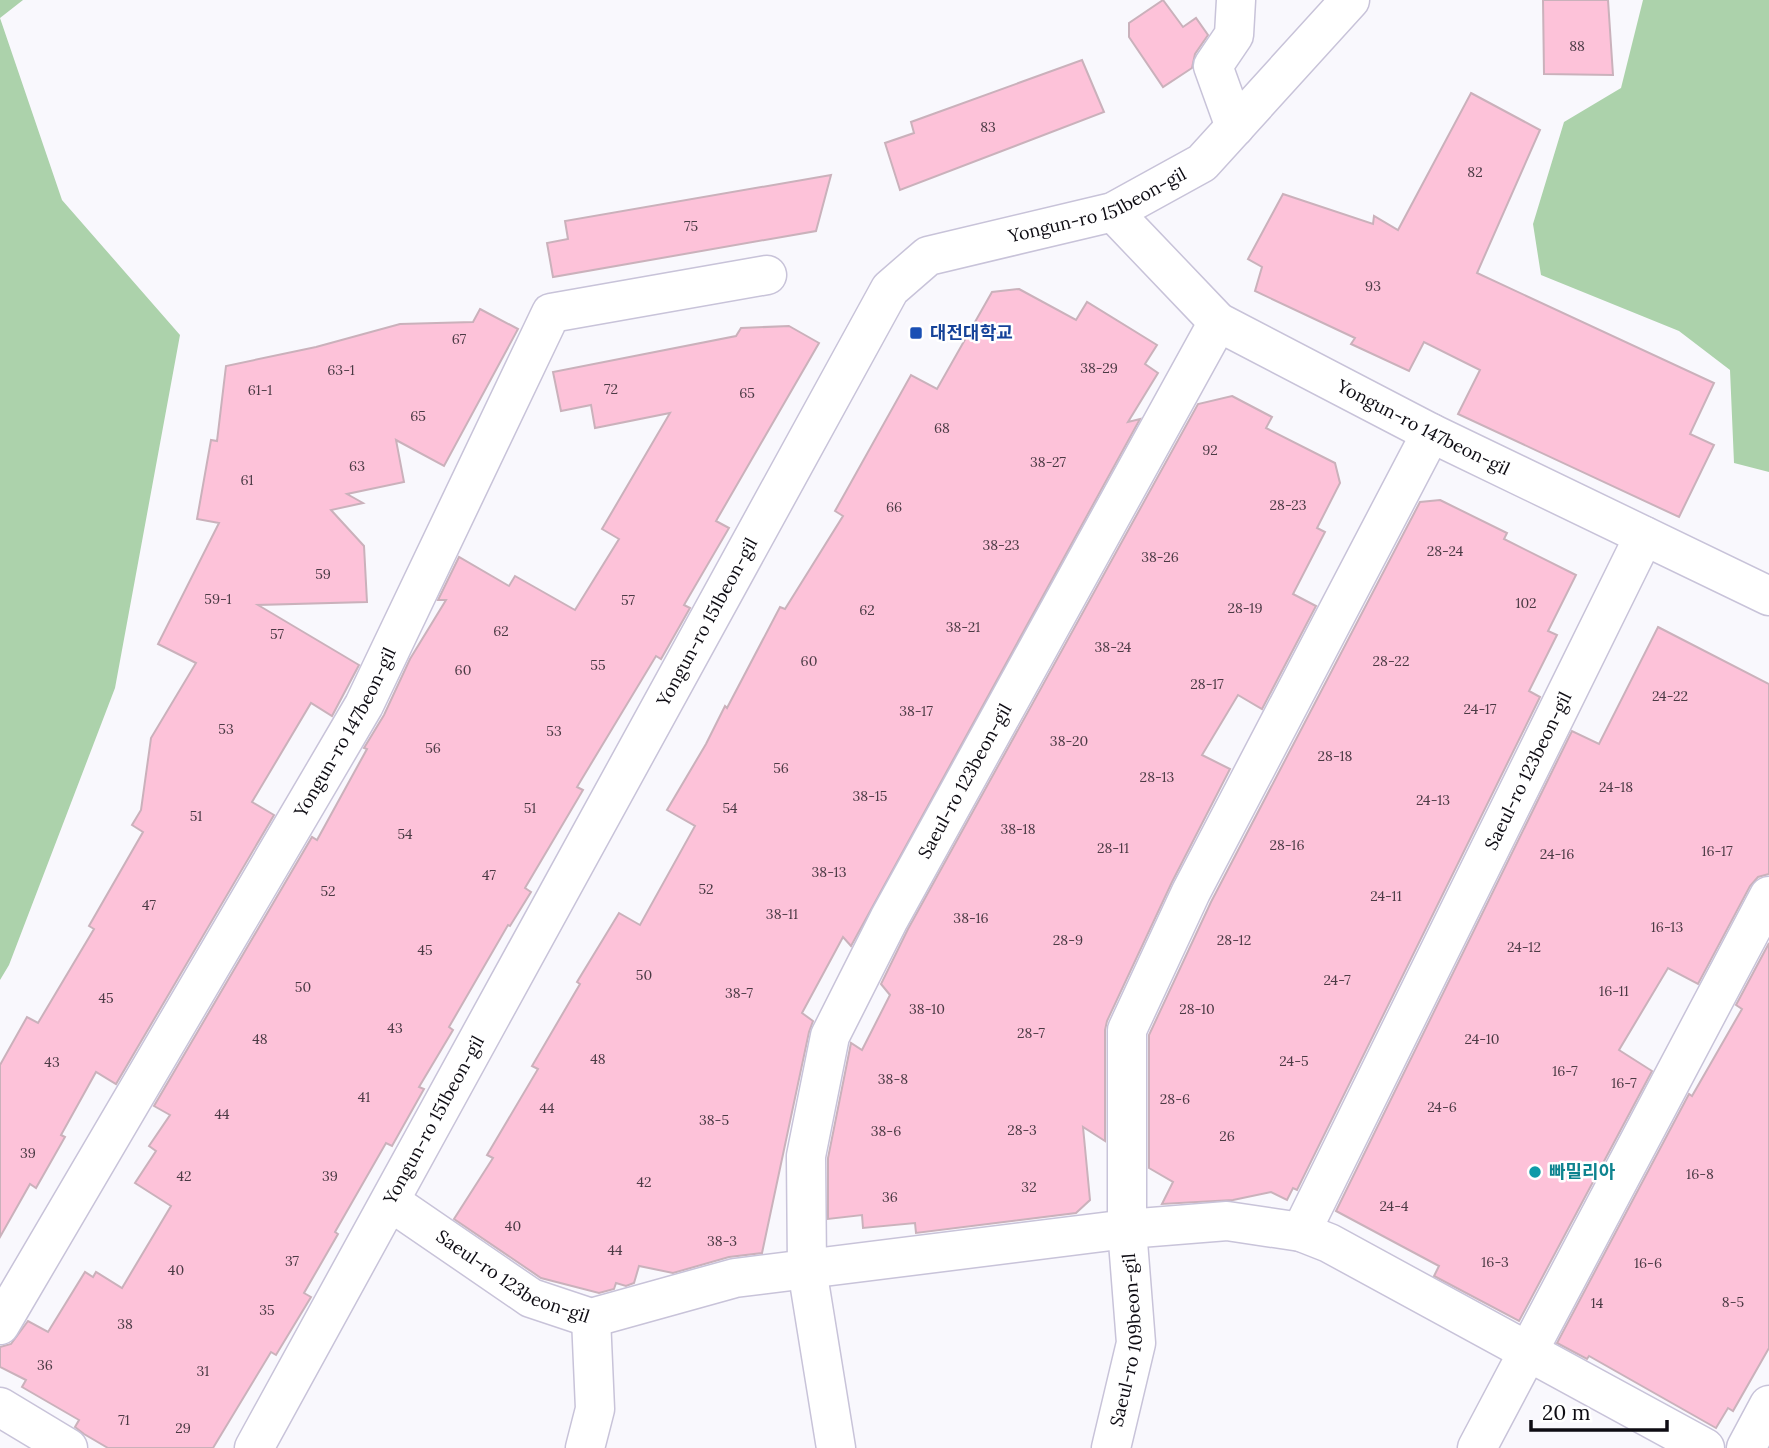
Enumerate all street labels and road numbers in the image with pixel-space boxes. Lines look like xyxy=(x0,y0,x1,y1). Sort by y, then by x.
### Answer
street label: Yongun-ro 151beon-gil xyxy=(1005,162,1190,248)
street label: Yongun-ro 147beon-gil xyxy=(1332,374,1514,480)
street label: Yongun-ro 151beon-gil xyxy=(651,534,762,711)
street label: Yongun-ro 147beon-gil xyxy=(288,644,401,822)
street label: Saeul-ro 123beon-gil xyxy=(1479,688,1576,854)
street label: Saeul-ro 123beon-gil xyxy=(913,699,1016,863)
street label: Yongun-ro 151beon-gil xyxy=(378,1032,489,1209)
street label: Saeul-ro 123beon-gil xyxy=(432,1224,593,1328)
street label: Saeul-ro 109beon-gil xyxy=(1104,1252,1147,1429)

